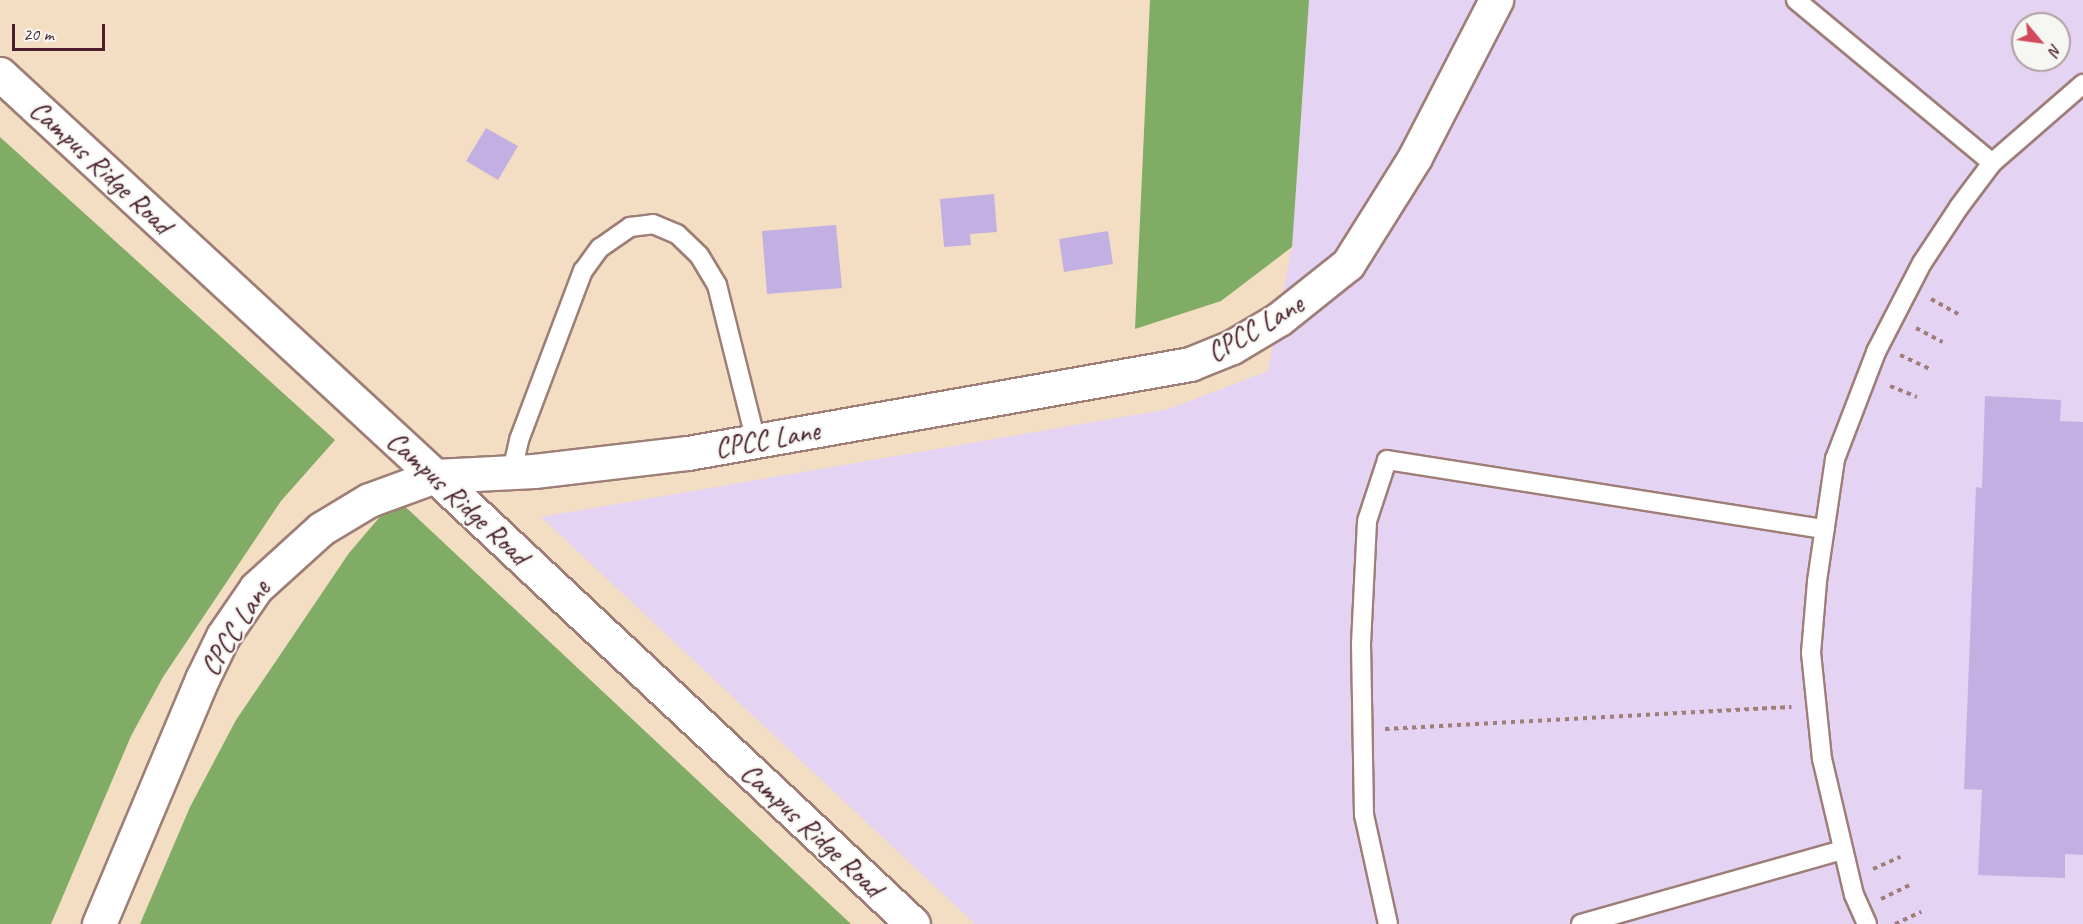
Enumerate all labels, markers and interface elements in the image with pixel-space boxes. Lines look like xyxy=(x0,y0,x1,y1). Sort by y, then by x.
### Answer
scale bar xyxy=(15,12,108,50)
north arrow xyxy=(2011,12,2071,72)
text: 20 m xyxy=(23,23,54,45)
text: N xyxy=(2044,41,2066,59)
street label: Campus Ridge Road xyxy=(23,93,179,241)
street label: CPCC Lane xyxy=(1201,287,1309,369)
street label: CPCC Lane xyxy=(712,413,822,465)
street label: Campus Ridge Road xyxy=(380,424,536,572)
street label: CPCC Lane xyxy=(193,574,277,682)
street label: Campus Ridge Road xyxy=(734,756,890,904)

